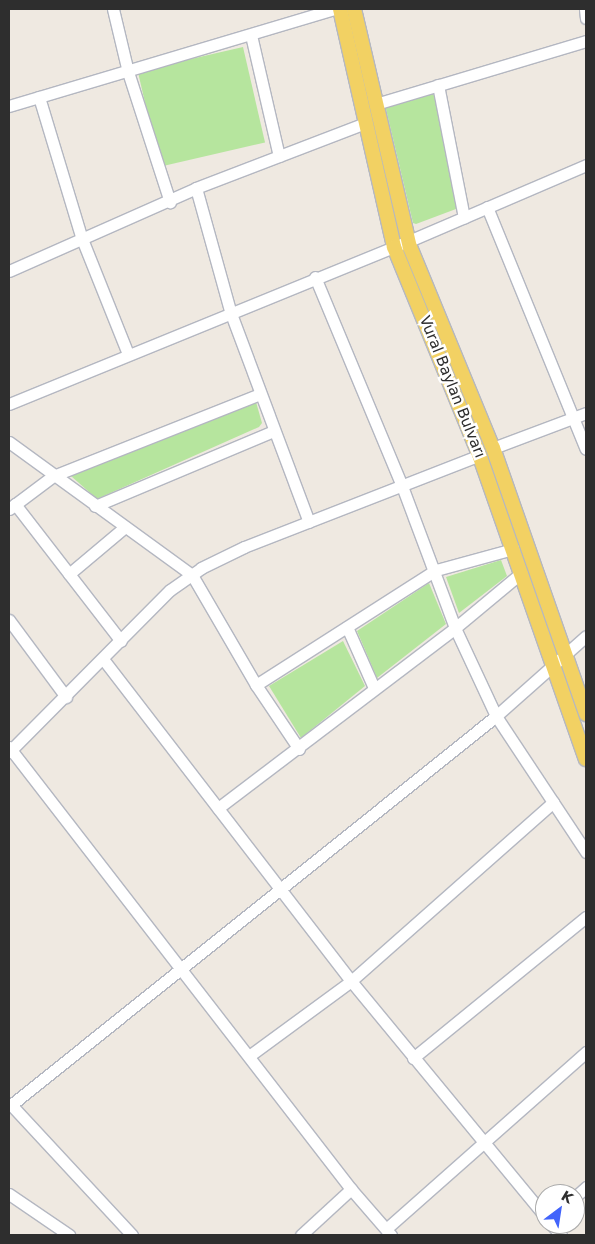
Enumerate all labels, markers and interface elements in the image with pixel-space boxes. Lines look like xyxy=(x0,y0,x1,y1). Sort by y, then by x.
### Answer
street label: Vural Baylan Bulvarı xyxy=(415,313,489,461)
north arrow xyxy=(535,1184,585,1234)
text: K xyxy=(558,1187,576,1207)

